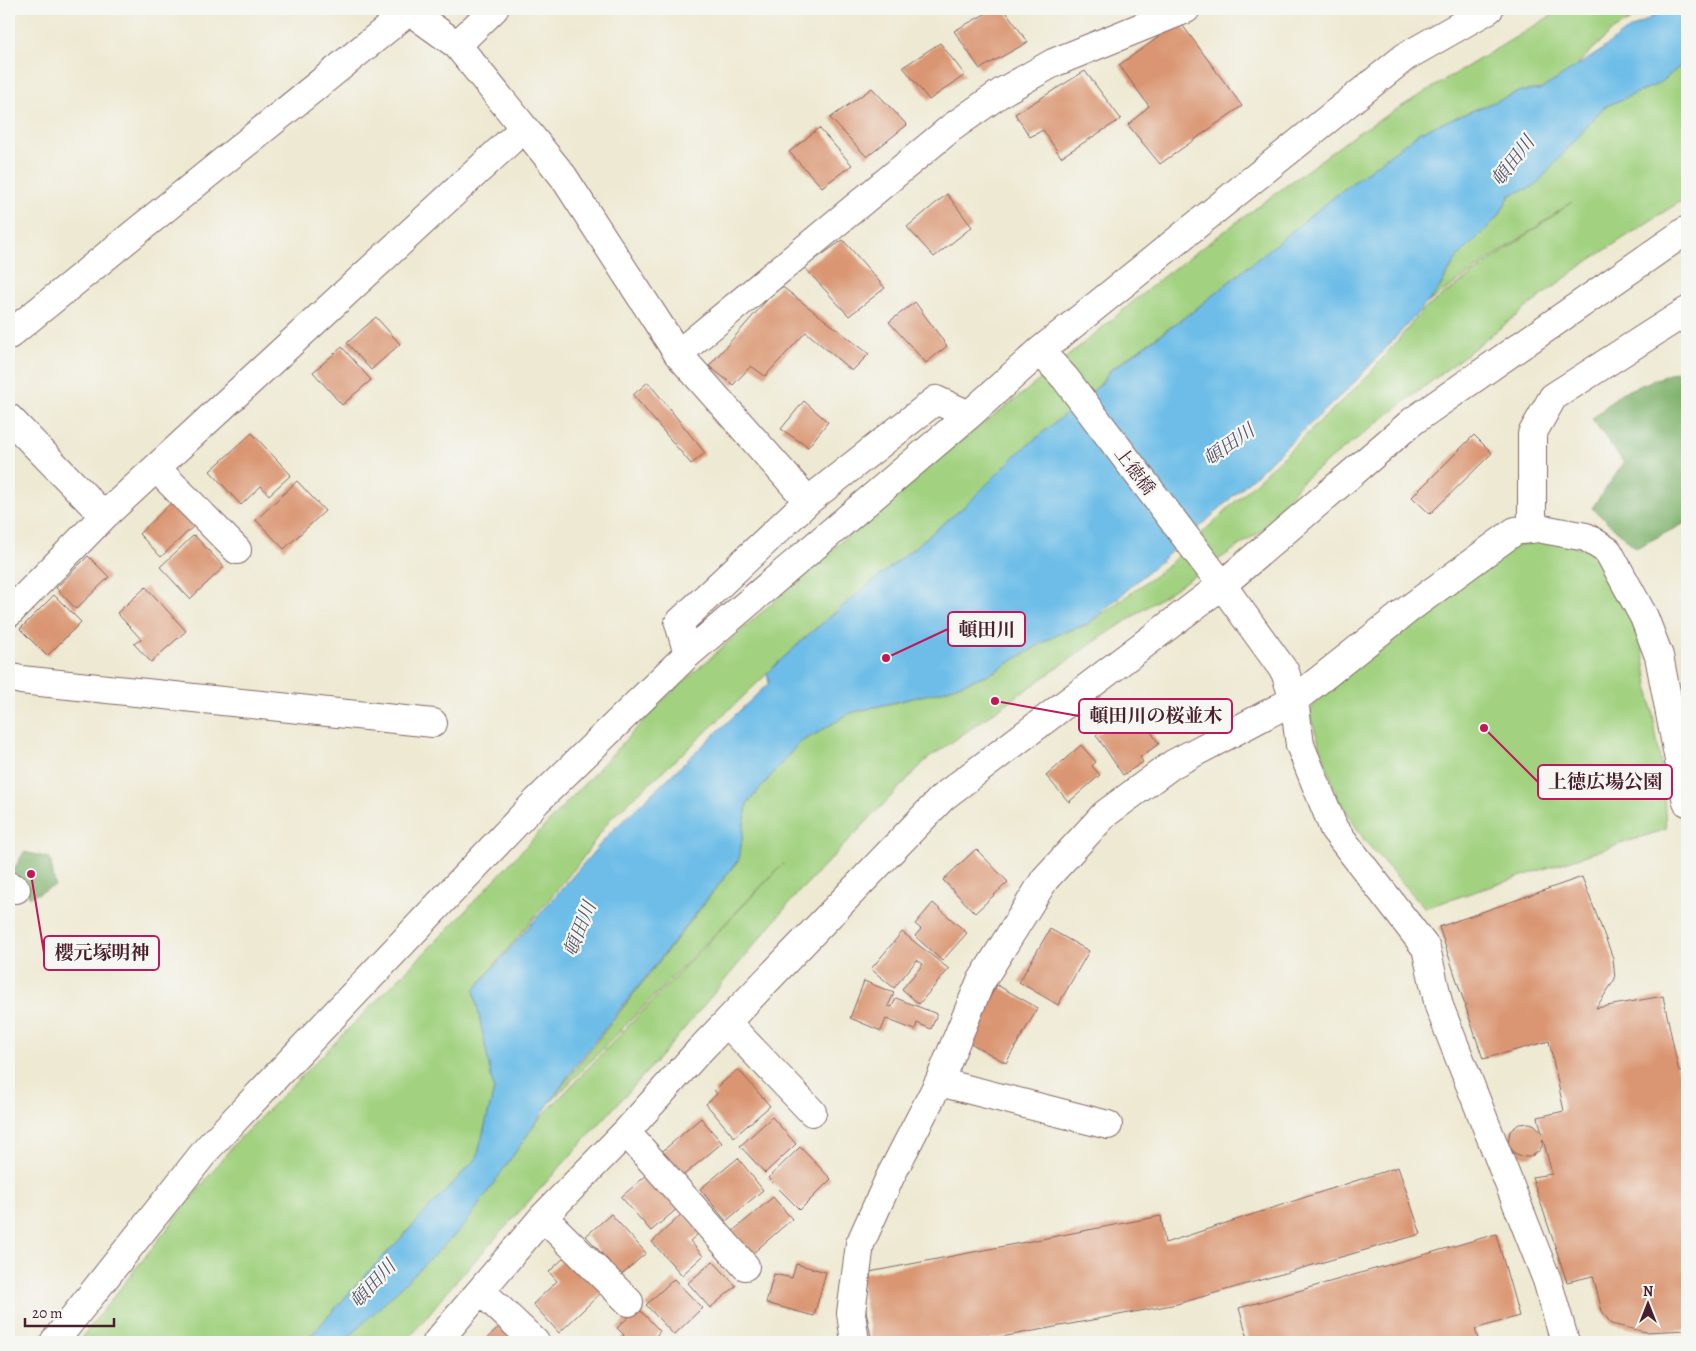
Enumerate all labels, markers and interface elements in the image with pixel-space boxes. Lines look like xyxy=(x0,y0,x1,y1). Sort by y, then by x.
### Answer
water label: 頓田川 xyxy=(1485,129,1542,191)
water label: 頓田川 xyxy=(1198,417,1261,472)
street label: 上徳橋 xyxy=(1109,442,1161,500)
callout: 頓田川 xyxy=(948,612,1025,646)
text: 頓田川 xyxy=(958,617,1016,643)
callout: 頓田川の桜並木 xyxy=(1079,699,1232,733)
text: 頓田川の桜並木 xyxy=(1089,703,1223,729)
callout: 上徳広場公園 xyxy=(1538,765,1672,799)
text: 上徳広場公園 xyxy=(1548,769,1662,795)
water label: 頓田川 xyxy=(557,896,603,960)
callout: 櫻元塚明神 xyxy=(44,936,159,970)
text: 櫻元塚明神 xyxy=(54,940,150,966)
water label: 頓田川 xyxy=(344,1253,403,1314)
north arrow xyxy=(1624,1278,1674,1328)
text: N xyxy=(1643,1282,1653,1301)
scale bar xyxy=(25,1296,114,1328)
text: 20 m xyxy=(32,1303,63,1323)

